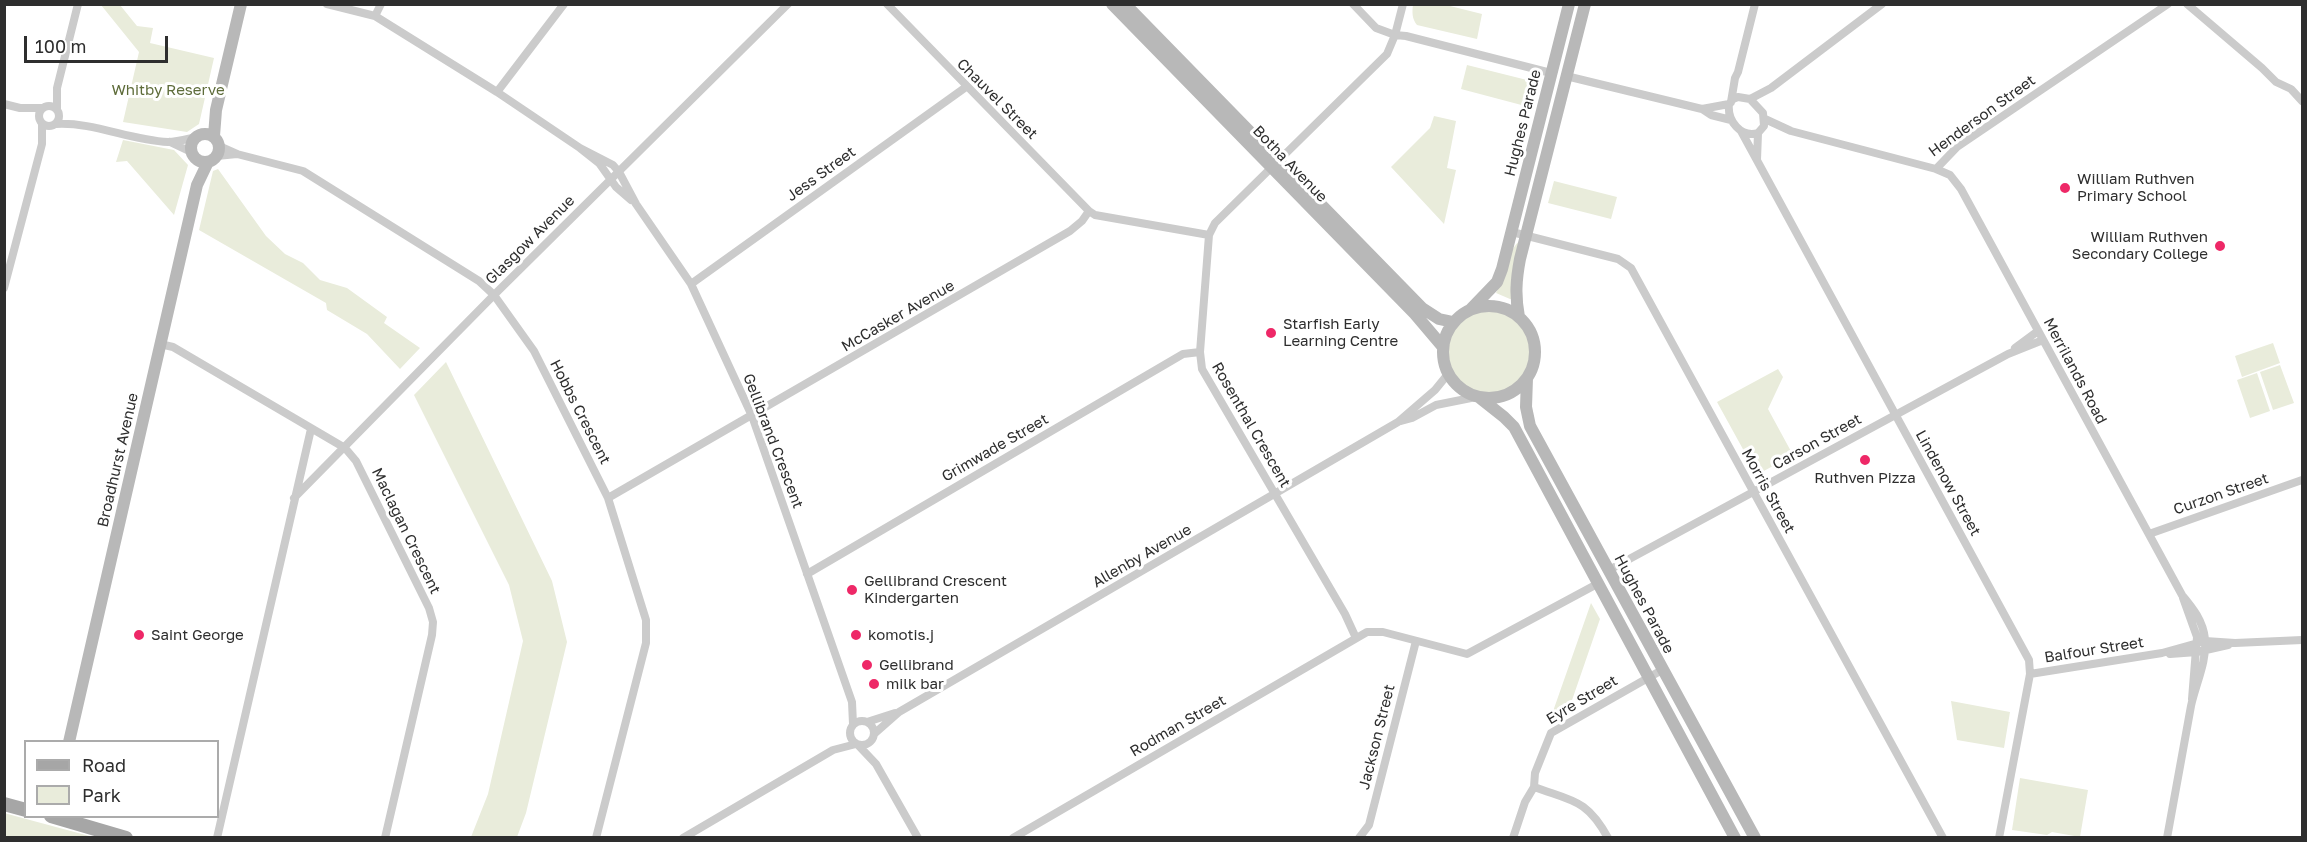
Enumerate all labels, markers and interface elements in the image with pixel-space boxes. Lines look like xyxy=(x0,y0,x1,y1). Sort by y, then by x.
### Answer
scale bar xyxy=(27,24,171,62)
text: 100 m xyxy=(35,35,86,57)
street label: Chauvel Street xyxy=(953,55,1041,143)
street label: Hughes Parade xyxy=(1501,68,1545,178)
street label: Henderson Street xyxy=(1925,71,2039,161)
park label: Whitby Reserve xyxy=(111,81,225,99)
street label: Botha Avenue xyxy=(1249,122,1331,206)
street label: Jess Street xyxy=(783,143,859,205)
place label: William Ruthven Primary School xyxy=(2077,170,2194,205)
marker: William Ruthven Primary School xyxy=(2058,181,2072,195)
street label: Glasgow Avenue xyxy=(482,192,578,288)
place label: William Ruthven Secondary College xyxy=(2072,228,2208,263)
marker: William Ruthven Secondary College xyxy=(2213,239,2227,253)
street label: McCasker Avenue xyxy=(838,276,958,356)
place label: Starfish Early Learning Centre xyxy=(1283,315,1398,350)
street label: Merrilands Road xyxy=(2039,315,2111,427)
marker: Starfish Early Learning Centre xyxy=(1264,326,1278,340)
street label: Hobbs Crescent xyxy=(546,357,614,467)
street label: Rosenthal Crescent xyxy=(1208,359,1294,491)
street label: Gellibrand Crescent xyxy=(739,371,807,511)
street label: Broadhurst Avenue xyxy=(94,391,142,529)
street label: Grimwade Street xyxy=(939,410,1051,486)
street label: Carson Street xyxy=(1769,410,1865,474)
street label: Lindenow Street xyxy=(1912,427,1984,539)
street label: Morris Street xyxy=(1737,446,1799,536)
marker: Ruthven Pizza xyxy=(1858,453,1872,467)
street label: Maclagan Crescent xyxy=(368,465,444,597)
place label: Ruthven Pizza xyxy=(1814,469,1916,487)
street label: Curzon Street xyxy=(2171,469,2271,519)
street label: Allenby Avenue xyxy=(1089,520,1195,592)
street label: Hughes Parade xyxy=(1610,551,1678,657)
place label: Gellibrand Crescent Kindergarten xyxy=(864,572,1007,607)
marker: Gellibrand Crescent Kindergarten xyxy=(845,583,859,597)
place label: Saint George xyxy=(151,626,244,644)
place label: komotis.j xyxy=(868,626,934,644)
marker: Saint George xyxy=(132,628,146,642)
marker: komotis.j xyxy=(849,628,863,642)
street label: Balfour Street xyxy=(2043,633,2145,667)
place label: Gellibrand xyxy=(879,656,954,674)
marker: Gellibrand xyxy=(860,658,874,672)
street label: Eyre Street xyxy=(1543,672,1621,728)
place label: milk bar xyxy=(886,675,944,693)
marker: milk bar xyxy=(867,677,881,691)
street label: Jackson Street xyxy=(1355,683,1399,791)
street label: Rodman Street xyxy=(1127,691,1229,761)
legend xyxy=(24,740,219,818)
text: Road xyxy=(82,754,126,776)
text: Park xyxy=(82,784,121,806)

